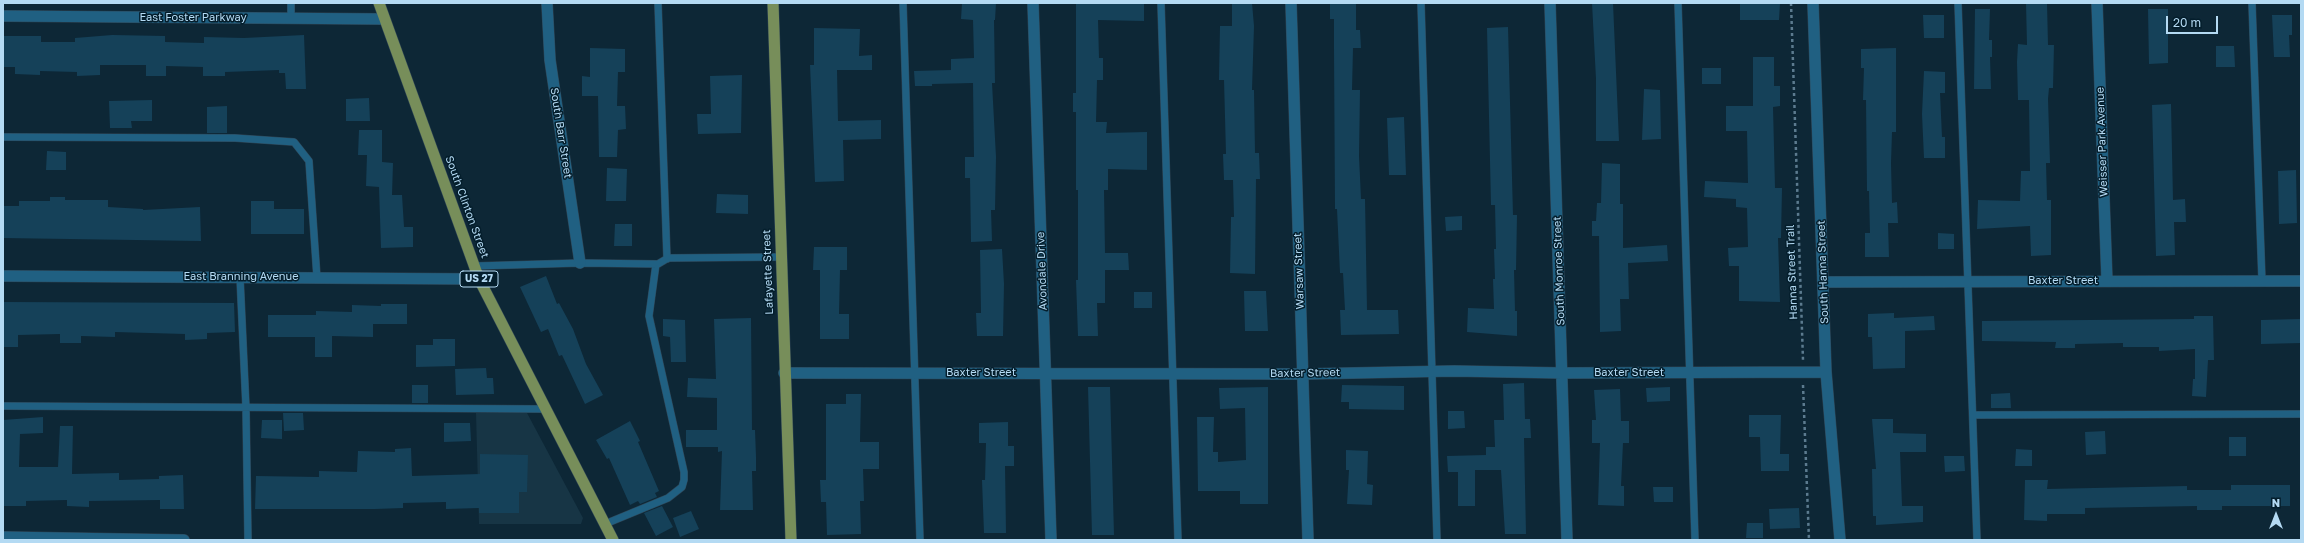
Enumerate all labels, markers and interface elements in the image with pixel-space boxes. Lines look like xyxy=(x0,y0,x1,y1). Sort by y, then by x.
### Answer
scale bar xyxy=(2168,8,2220,34)
street label: East Foster Parkway xyxy=(139,11,247,25)
text: 20 m xyxy=(2173,15,2201,30)
street label: South Barr Street xyxy=(547,87,575,179)
street label: Weisser Park Avenue xyxy=(2093,87,2111,197)
street label: South Clinton Street xyxy=(442,154,492,260)
street label: South Monroe Street xyxy=(1550,216,1568,326)
street label: South Hanna Street xyxy=(1815,220,1831,324)
street label: Hanna Street Trail xyxy=(1784,224,1800,320)
street label: Lafayette Street xyxy=(760,229,776,315)
street label: Avondale Drive xyxy=(1034,231,1050,311)
street label: Warsaw Street xyxy=(1291,232,1307,310)
street label: East Branning Avenue xyxy=(183,270,299,284)
road number: US 27 xyxy=(460,271,498,287)
street label: Baxter Street xyxy=(2028,274,2098,288)
street label: Baxter Street xyxy=(946,366,1016,380)
street label: Baxter Street xyxy=(1270,366,1340,380)
street label: Baxter Street xyxy=(1594,366,1664,380)
north arrow xyxy=(2256,495,2296,535)
text: N xyxy=(2272,496,2280,509)

